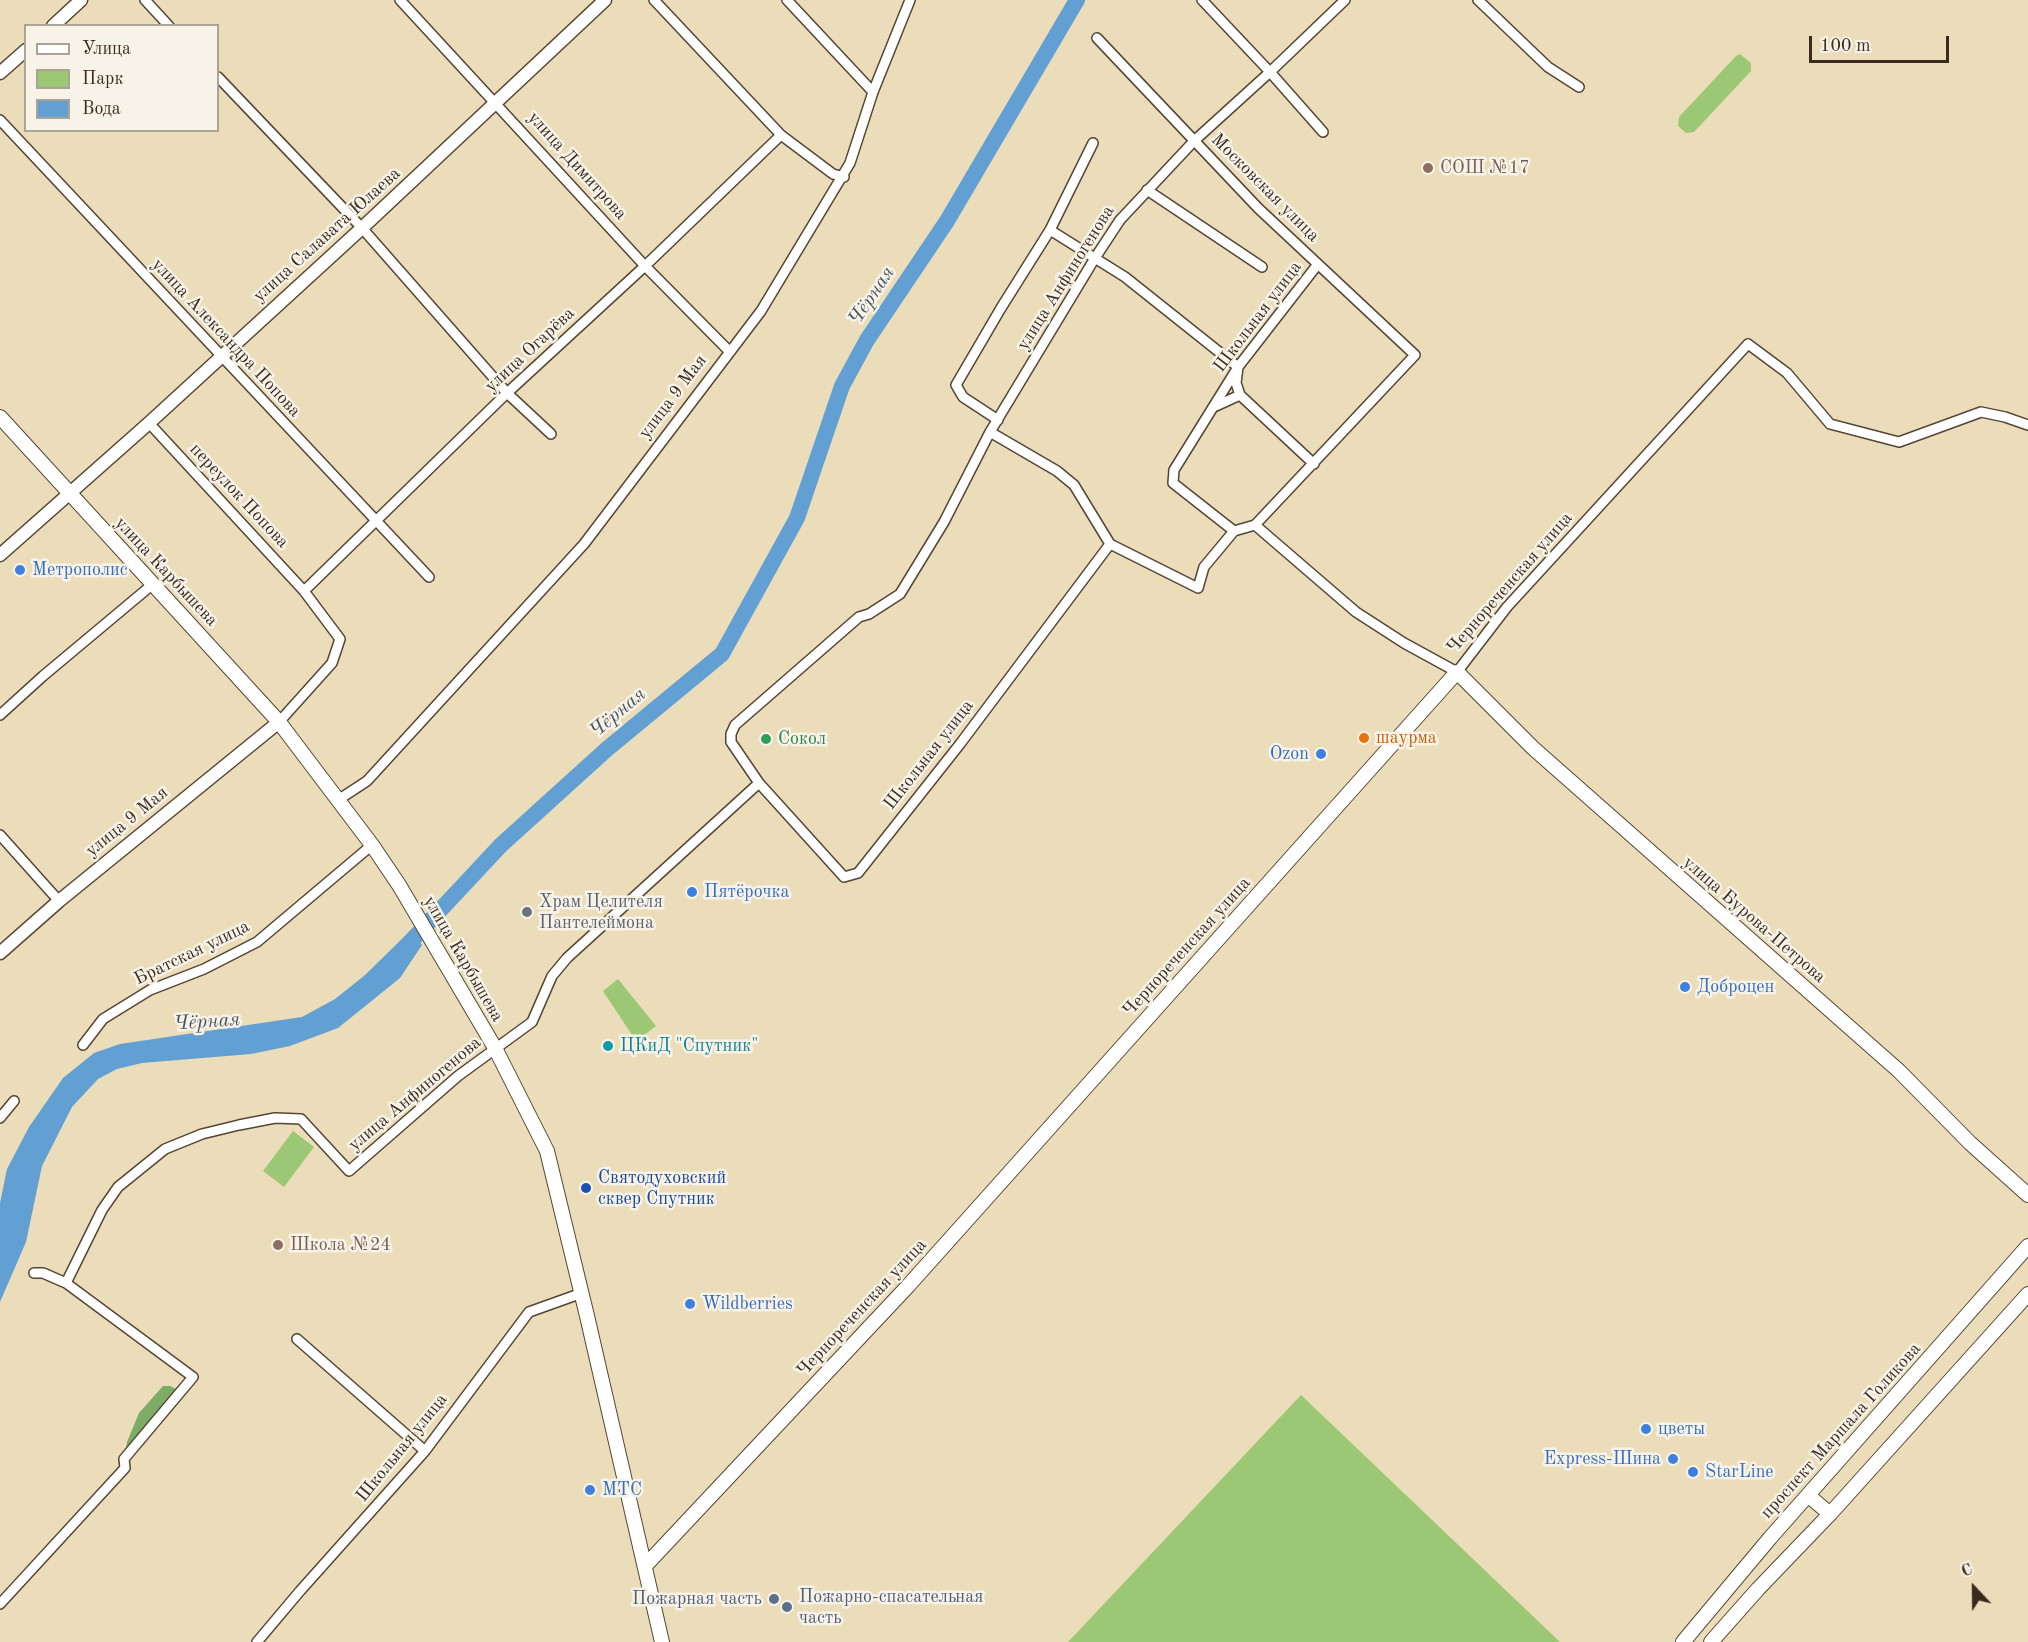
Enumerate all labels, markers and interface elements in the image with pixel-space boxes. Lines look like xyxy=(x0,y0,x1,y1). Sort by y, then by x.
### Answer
legend xyxy=(24,24,219,132)
scale bar xyxy=(1812,24,1952,62)
text: 100 m xyxy=(1820,37,1871,55)
text: Улица xyxy=(82,40,131,58)
text: Парк xyxy=(82,70,123,88)
text: Вода xyxy=(82,100,121,118)
street label: улица Димитрова xyxy=(523,107,631,225)
street label: Московская улица xyxy=(1206,129,1324,247)
place label: СОШ №17 xyxy=(1440,157,1530,179)
marker: СОШ №17 xyxy=(1421,161,1435,175)
street label: улица Салавата Юлаева xyxy=(249,163,405,307)
street label: улица Анфиногенова xyxy=(1013,202,1119,354)
street label: улица Александра Попова xyxy=(147,254,305,422)
street label: Школьная улица xyxy=(1209,257,1307,377)
water label: Чёрная xyxy=(844,262,900,330)
street label: улица Огарёва xyxy=(481,303,579,397)
street label: улица 9 Мая xyxy=(634,351,712,443)
street label: переулок Попова xyxy=(185,439,293,553)
street label: Чернореченская улица xyxy=(1443,508,1577,658)
street label: улица Карбышева xyxy=(110,513,222,631)
place label: Метрополис xyxy=(32,559,128,581)
marker: Метрополис xyxy=(13,563,27,577)
water label: Чёрная xyxy=(585,682,651,744)
street label: Школьная улица xyxy=(879,696,979,814)
place label: шаурма xyxy=(1376,727,1437,749)
place label: Сокол xyxy=(778,728,826,750)
marker: шаурма xyxy=(1357,731,1371,745)
marker: Сокол xyxy=(759,732,773,746)
place label: Ozon xyxy=(1270,743,1309,765)
marker: Ozon xyxy=(1314,747,1328,761)
street label: улица 9 Мая xyxy=(81,782,173,862)
street label: улица Бурова-Петрова xyxy=(1678,852,1830,988)
street label: Чернореченская улица xyxy=(1119,873,1255,1021)
place label: Пятёрочка xyxy=(704,881,789,903)
marker: Пятёрочка xyxy=(685,885,699,899)
place label: Храм Целителя Пантелеймона xyxy=(539,891,663,934)
street label: улица Карбышева xyxy=(418,892,508,1026)
marker: Храм Целителя Пантелеймона xyxy=(520,905,534,919)
street label: Братская улица xyxy=(131,916,253,990)
place label: Доброцен xyxy=(1697,976,1774,998)
marker: Доброцен xyxy=(1678,980,1692,994)
water label: Чёрная xyxy=(173,1008,241,1036)
street label: улица Анфиногенова xyxy=(344,1032,486,1156)
place label: ЦКиД "Спутник" xyxy=(620,1035,758,1057)
marker: ЦКиД "Спутник" xyxy=(601,1039,615,1053)
place label: Святодуховский сквер Спутник xyxy=(598,1167,726,1210)
marker: Святодуховский сквер Спутник xyxy=(579,1181,593,1195)
place label: Школа №24 xyxy=(290,1234,391,1256)
street label: Чернореченская улица xyxy=(793,1235,931,1381)
marker: Школа №24 xyxy=(271,1238,285,1252)
place label: Wildberries xyxy=(702,1293,793,1315)
marker: Wildberries xyxy=(683,1297,697,1311)
street label: проспект Маршала Голикова xyxy=(1756,1339,1926,1523)
street label: Школьная улица xyxy=(352,1389,452,1507)
place label: цветы xyxy=(1658,1418,1705,1440)
marker: цветы xyxy=(1639,1422,1653,1436)
place label: Express-Шина xyxy=(1544,1448,1661,1470)
marker: Express-Шина xyxy=(1666,1452,1680,1466)
place label: StarLine xyxy=(1705,1461,1774,1483)
marker: StarLine xyxy=(1686,1465,1700,1479)
place label: МТС xyxy=(602,1479,642,1501)
marker: МТС xyxy=(583,1483,597,1497)
north arrow xyxy=(1944,1558,2004,1618)
text: С xyxy=(1959,1562,1975,1581)
place label: Пожарно-спасательная часть xyxy=(799,1586,983,1628)
place label: Пожарная часть xyxy=(632,1588,762,1610)
marker: Пожарная часть xyxy=(767,1592,781,1606)
marker: Пожарно-спасательная часть xyxy=(780,1600,794,1614)

